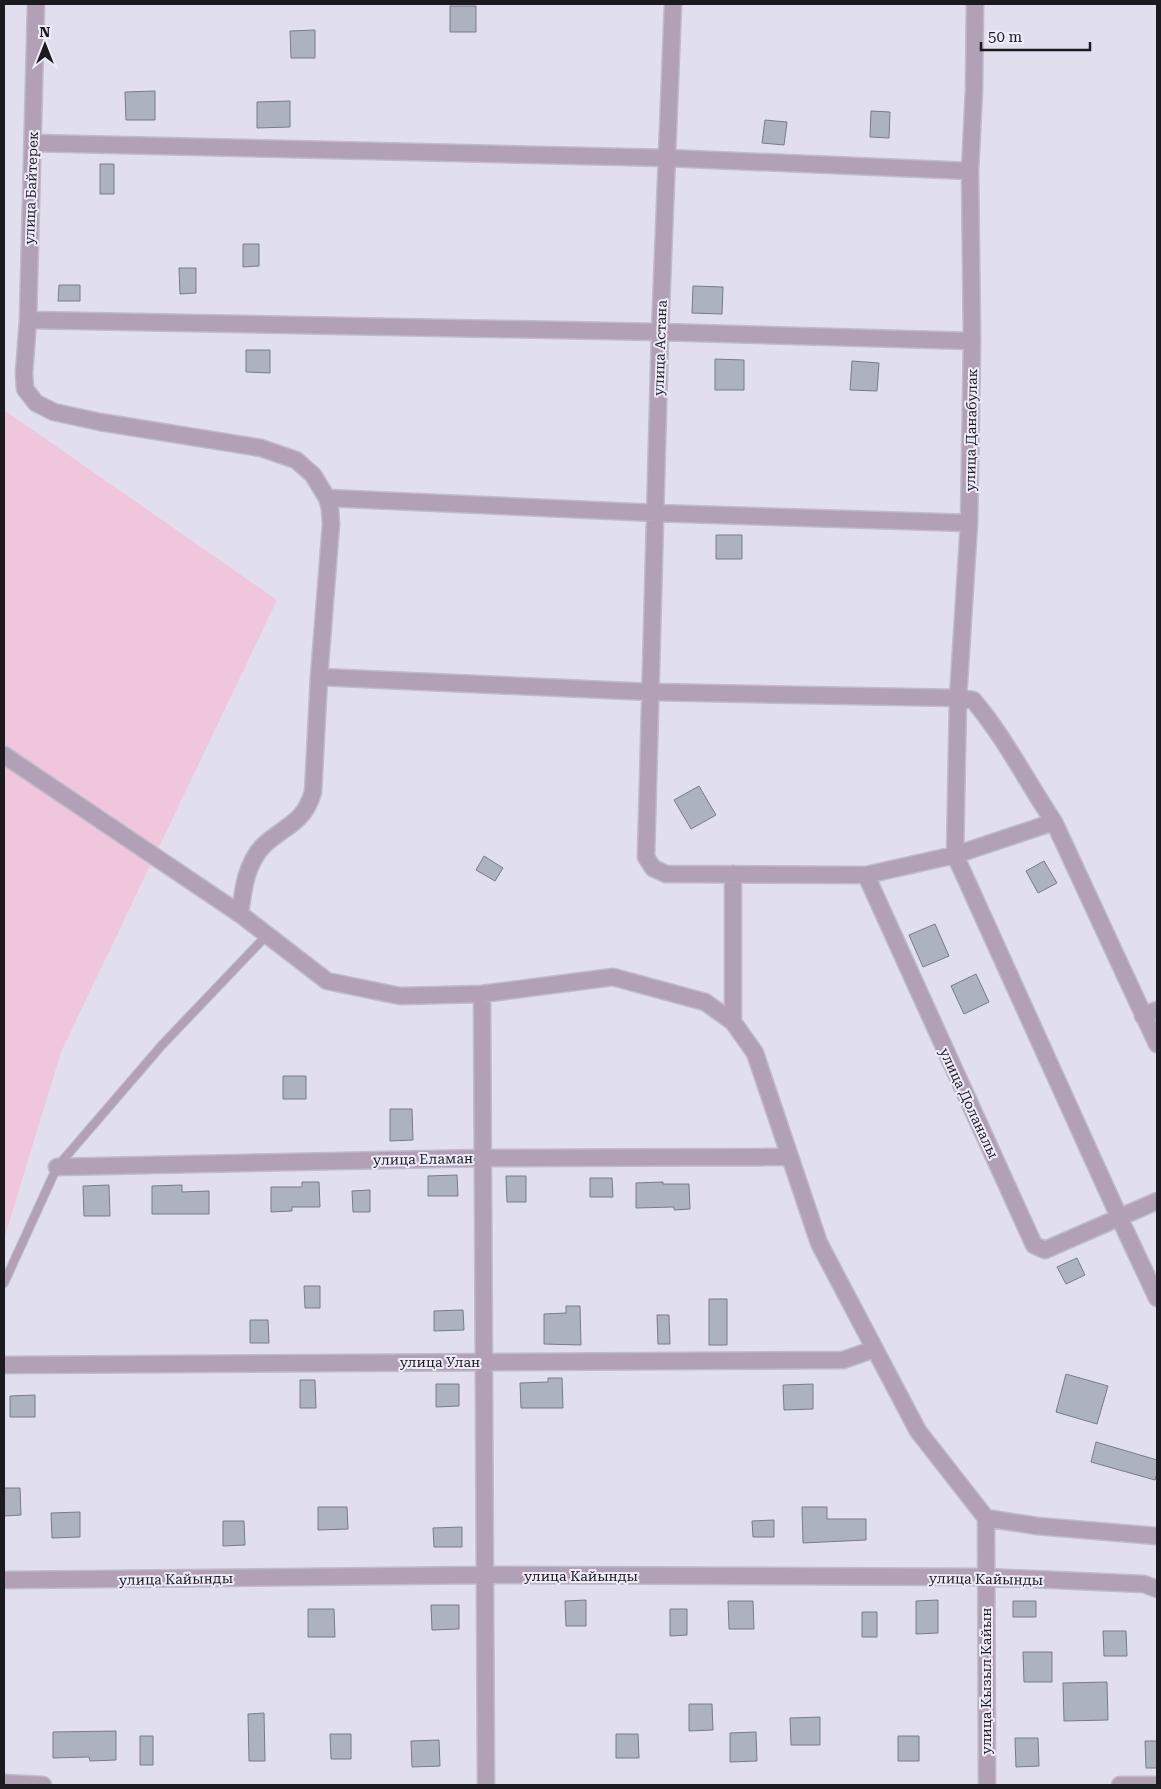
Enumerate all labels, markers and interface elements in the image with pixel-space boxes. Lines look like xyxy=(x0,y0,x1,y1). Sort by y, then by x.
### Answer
north arrow xyxy=(20,20,70,70)
scale bar xyxy=(981,20,1090,52)
text: N xyxy=(40,24,51,40)
text: 50 m xyxy=(988,28,1023,46)
street label: улица Байтерек xyxy=(21,131,41,245)
street label: улица Астана xyxy=(650,299,670,396)
street label: улица Данабулак xyxy=(962,368,980,492)
street label: улица Доланалы xyxy=(936,1045,1002,1161)
street label: улица Еламан xyxy=(373,1150,473,1168)
street label: улица Улан xyxy=(400,1354,480,1370)
street label: улица Кайынды xyxy=(524,1568,638,1584)
street label: улица Кайынды xyxy=(119,1570,233,1588)
street label: улица Кайынды xyxy=(929,1570,1043,1588)
street label: улица Кызыл Кайын xyxy=(978,1608,994,1754)

